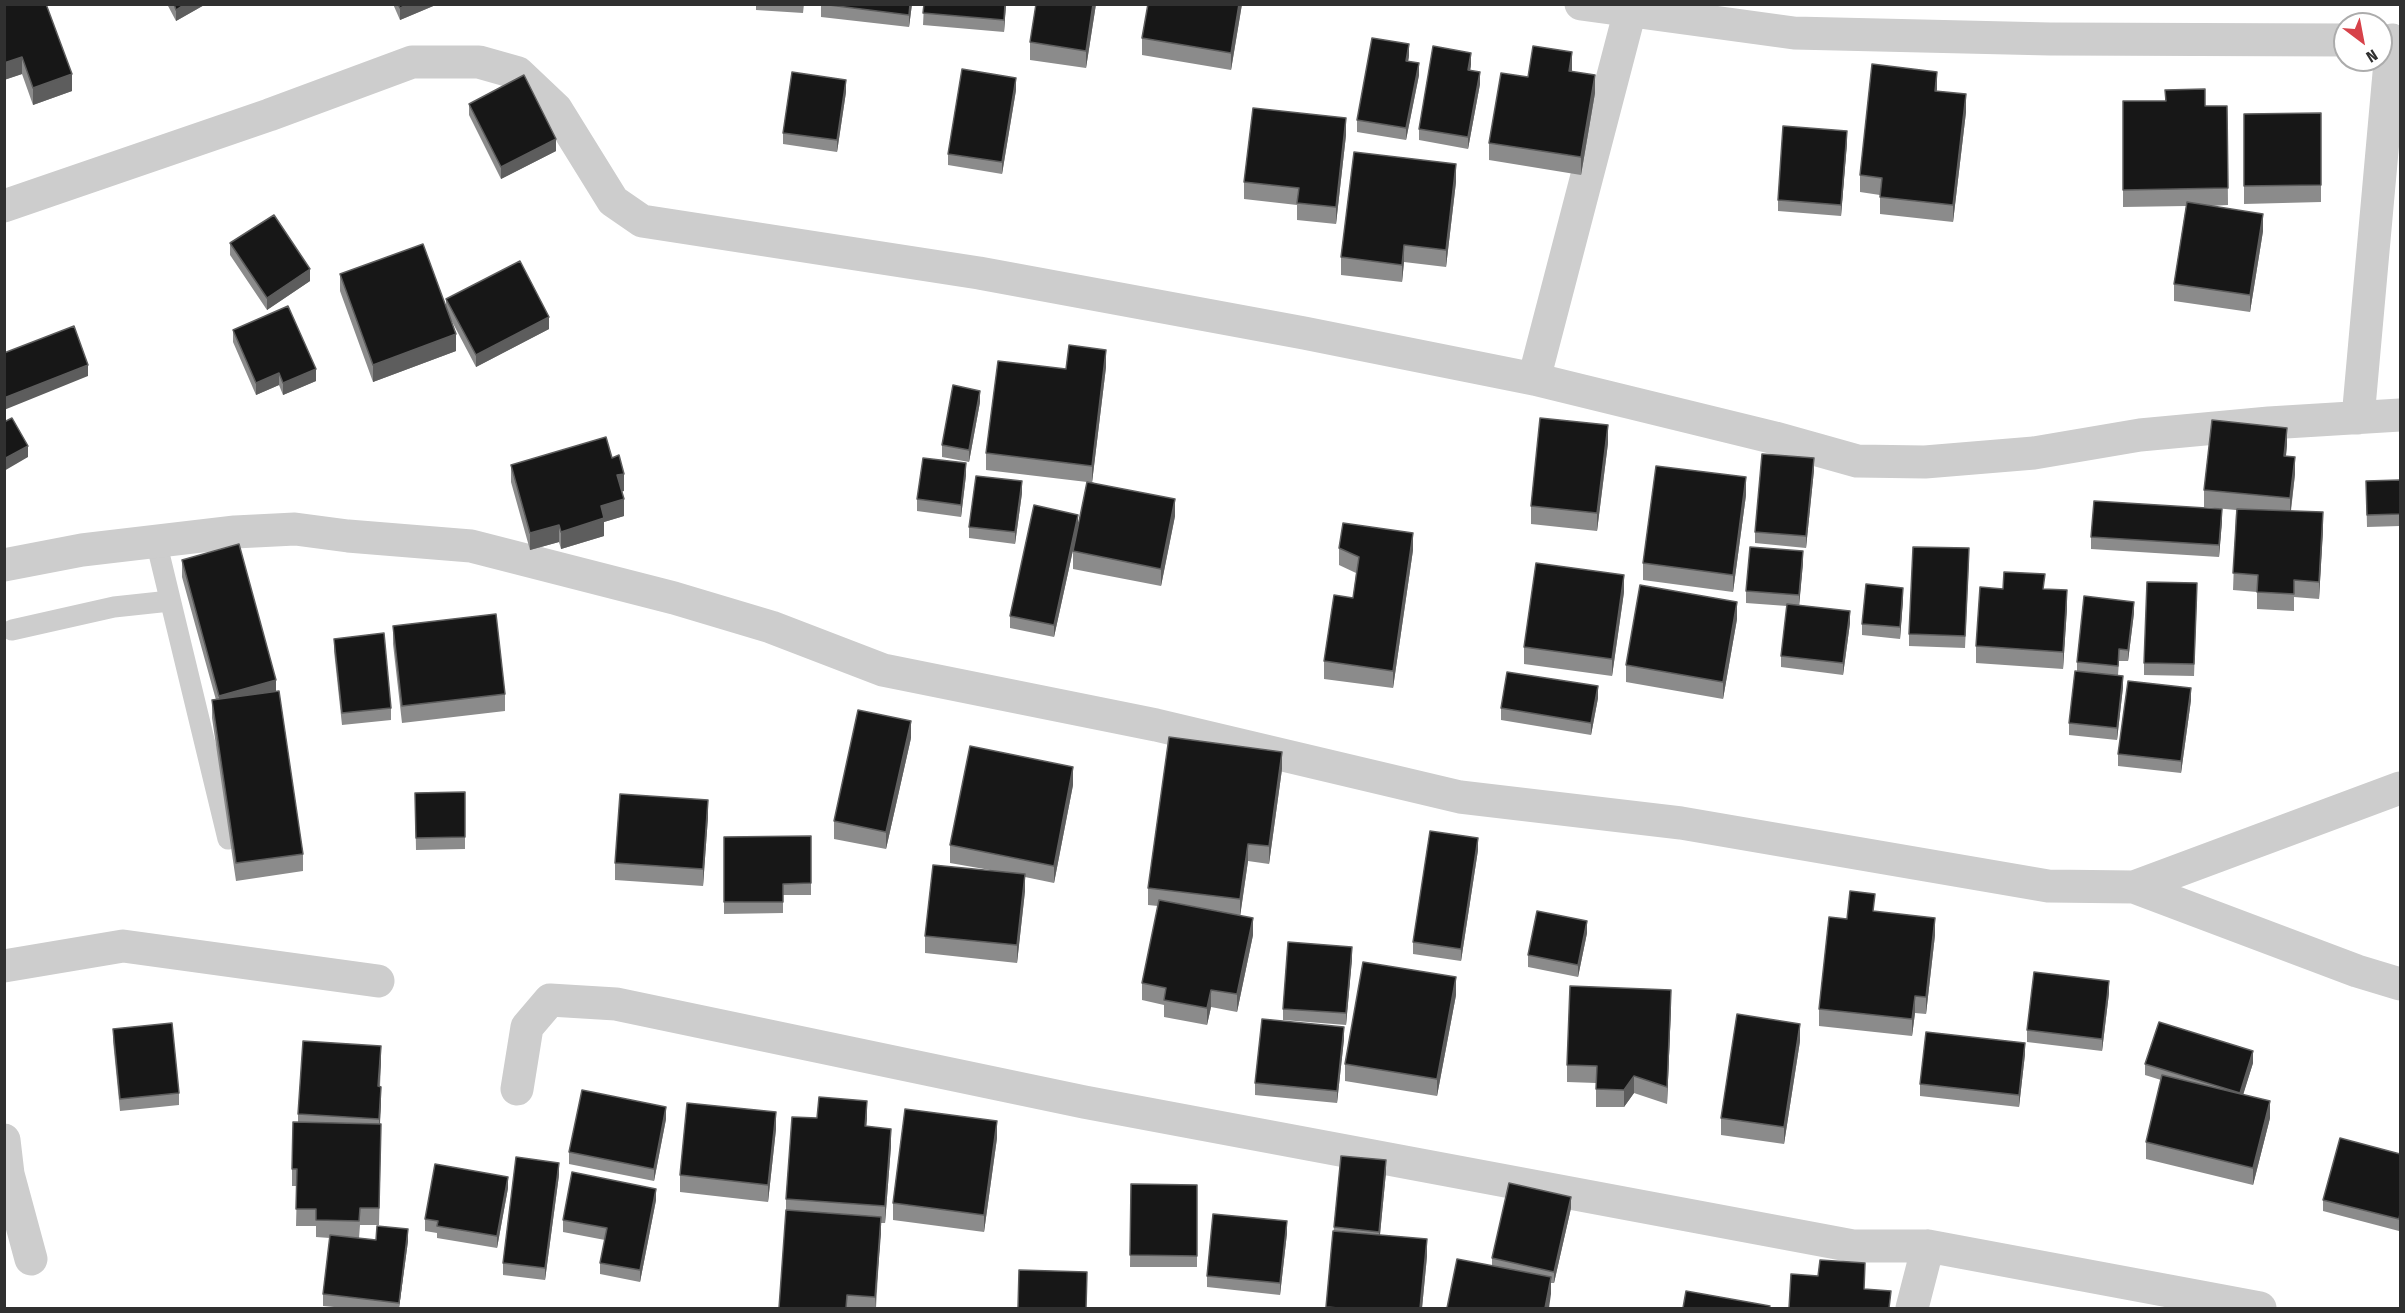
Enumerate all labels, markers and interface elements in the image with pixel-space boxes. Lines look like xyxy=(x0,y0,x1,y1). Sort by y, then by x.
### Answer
north arrow xyxy=(2333,12,2393,72)
text: N xyxy=(2363,45,2381,67)

